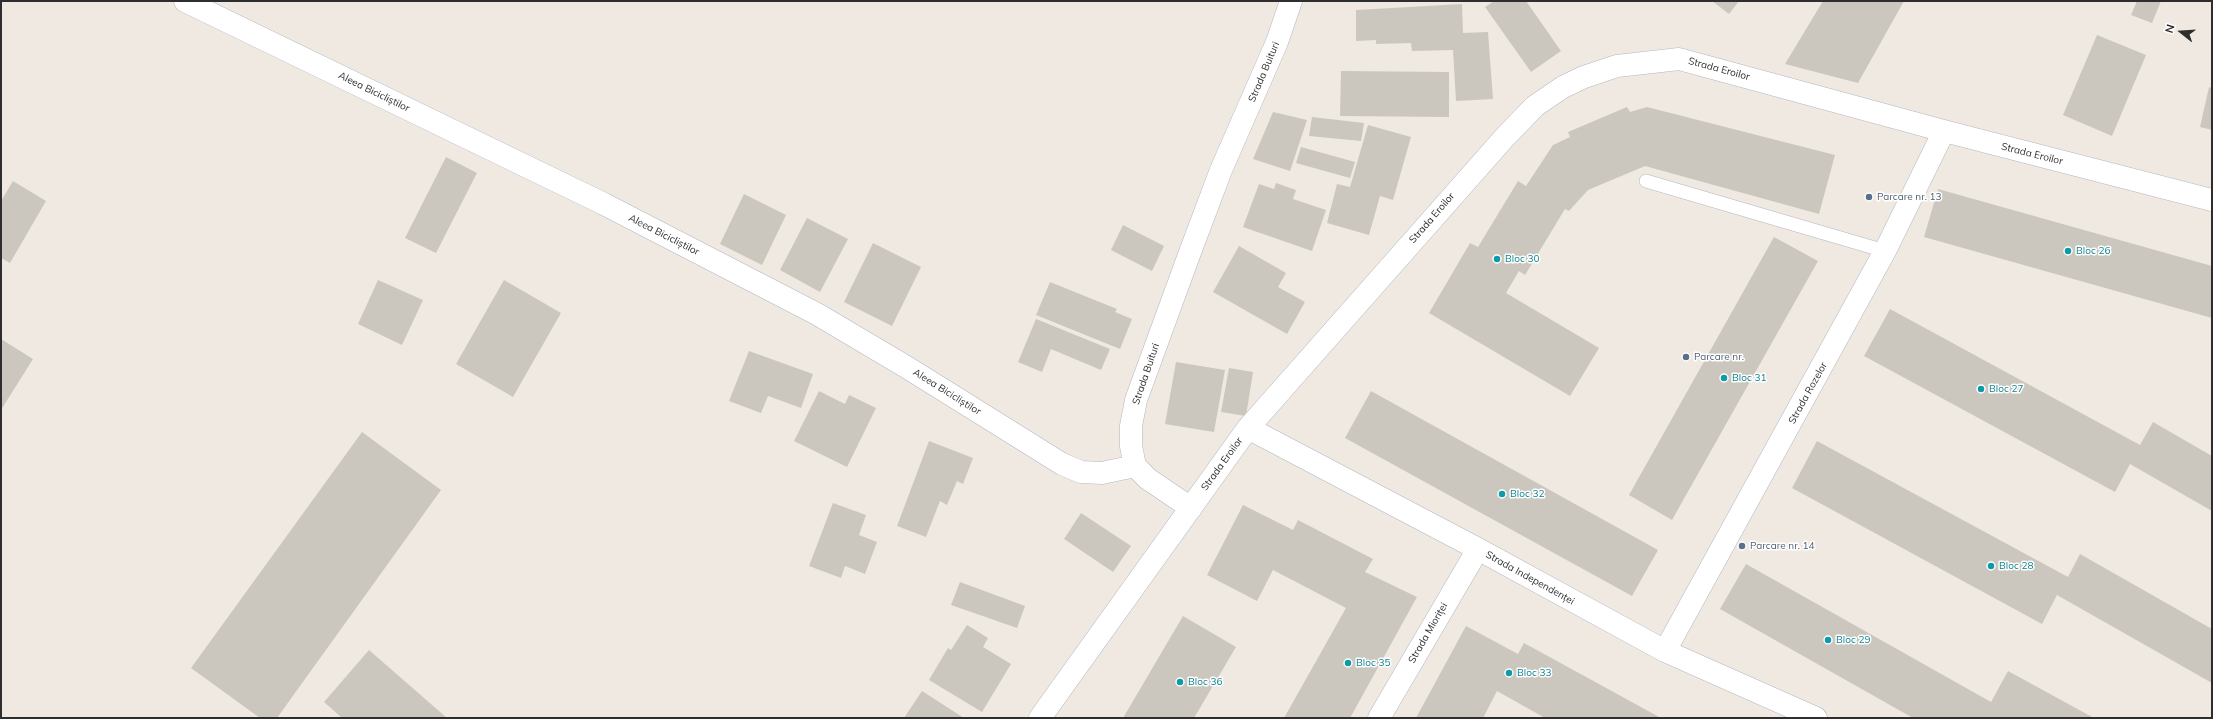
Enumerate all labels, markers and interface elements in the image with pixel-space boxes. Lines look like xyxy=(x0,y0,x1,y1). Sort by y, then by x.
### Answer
north arrow xyxy=(2161,12,2201,52)
text: N xyxy=(2162,22,2177,35)
street label: Strada Buituri xyxy=(1246,40,1282,104)
street label: Strada Eroilor xyxy=(1687,55,1751,83)
street label: Aleea Bicicliștilor xyxy=(336,70,412,114)
street label: Strada Eroilor xyxy=(2000,141,2064,167)
street label: Strada Eroilor xyxy=(1407,190,1457,246)
place label: Parcare nr. 13 xyxy=(1877,191,1942,203)
marker: Parcare nr. 13 xyxy=(1864,192,1874,202)
street label: Aleea Bicicliștilor xyxy=(627,212,701,258)
place label: Bloc 26 xyxy=(2076,245,2110,257)
marker: Bloc 26 xyxy=(2063,246,2073,256)
place label: Bloc 30 xyxy=(1505,253,1539,265)
marker: Bloc 30 xyxy=(1492,254,1502,264)
street label: Strada Buituri xyxy=(1130,342,1162,406)
place label: Parcare nr. xyxy=(1694,351,1744,363)
marker: Parcare nr. xyxy=(1681,352,1691,362)
street label: Strada Rozelor xyxy=(1786,360,1830,426)
street label: Aleea Bicicliștilor xyxy=(911,366,983,418)
place label: Bloc 31 xyxy=(1732,372,1766,384)
marker: Bloc 31 xyxy=(1719,373,1729,383)
place label: Bloc 27 xyxy=(1989,383,2023,395)
marker: Bloc 27 xyxy=(1976,384,1986,394)
street label: Strada Eroilor xyxy=(1199,435,1245,493)
place label: Bloc 32 xyxy=(1510,488,1544,500)
marker: Bloc 32 xyxy=(1497,489,1507,499)
place label: Parcare nr. 14 xyxy=(1750,540,1815,552)
marker: Parcare nr. 14 xyxy=(1737,541,1747,551)
street label: Strada Independenței xyxy=(1484,549,1576,607)
place label: Bloc 28 xyxy=(1999,560,2033,572)
marker: Bloc 28 xyxy=(1986,561,1996,571)
street label: Strada Mioriței xyxy=(1406,601,1450,665)
place label: Bloc 29 xyxy=(1836,634,1870,646)
marker: Bloc 29 xyxy=(1823,635,1833,645)
place label: Bloc 35 xyxy=(1356,657,1390,669)
marker: Bloc 35 xyxy=(1343,658,1353,668)
place label: Bloc 33 xyxy=(1517,667,1551,679)
marker: Bloc 33 xyxy=(1504,668,1514,678)
place label: Bloc 36 xyxy=(1188,676,1222,688)
marker: Bloc 36 xyxy=(1175,677,1185,687)

